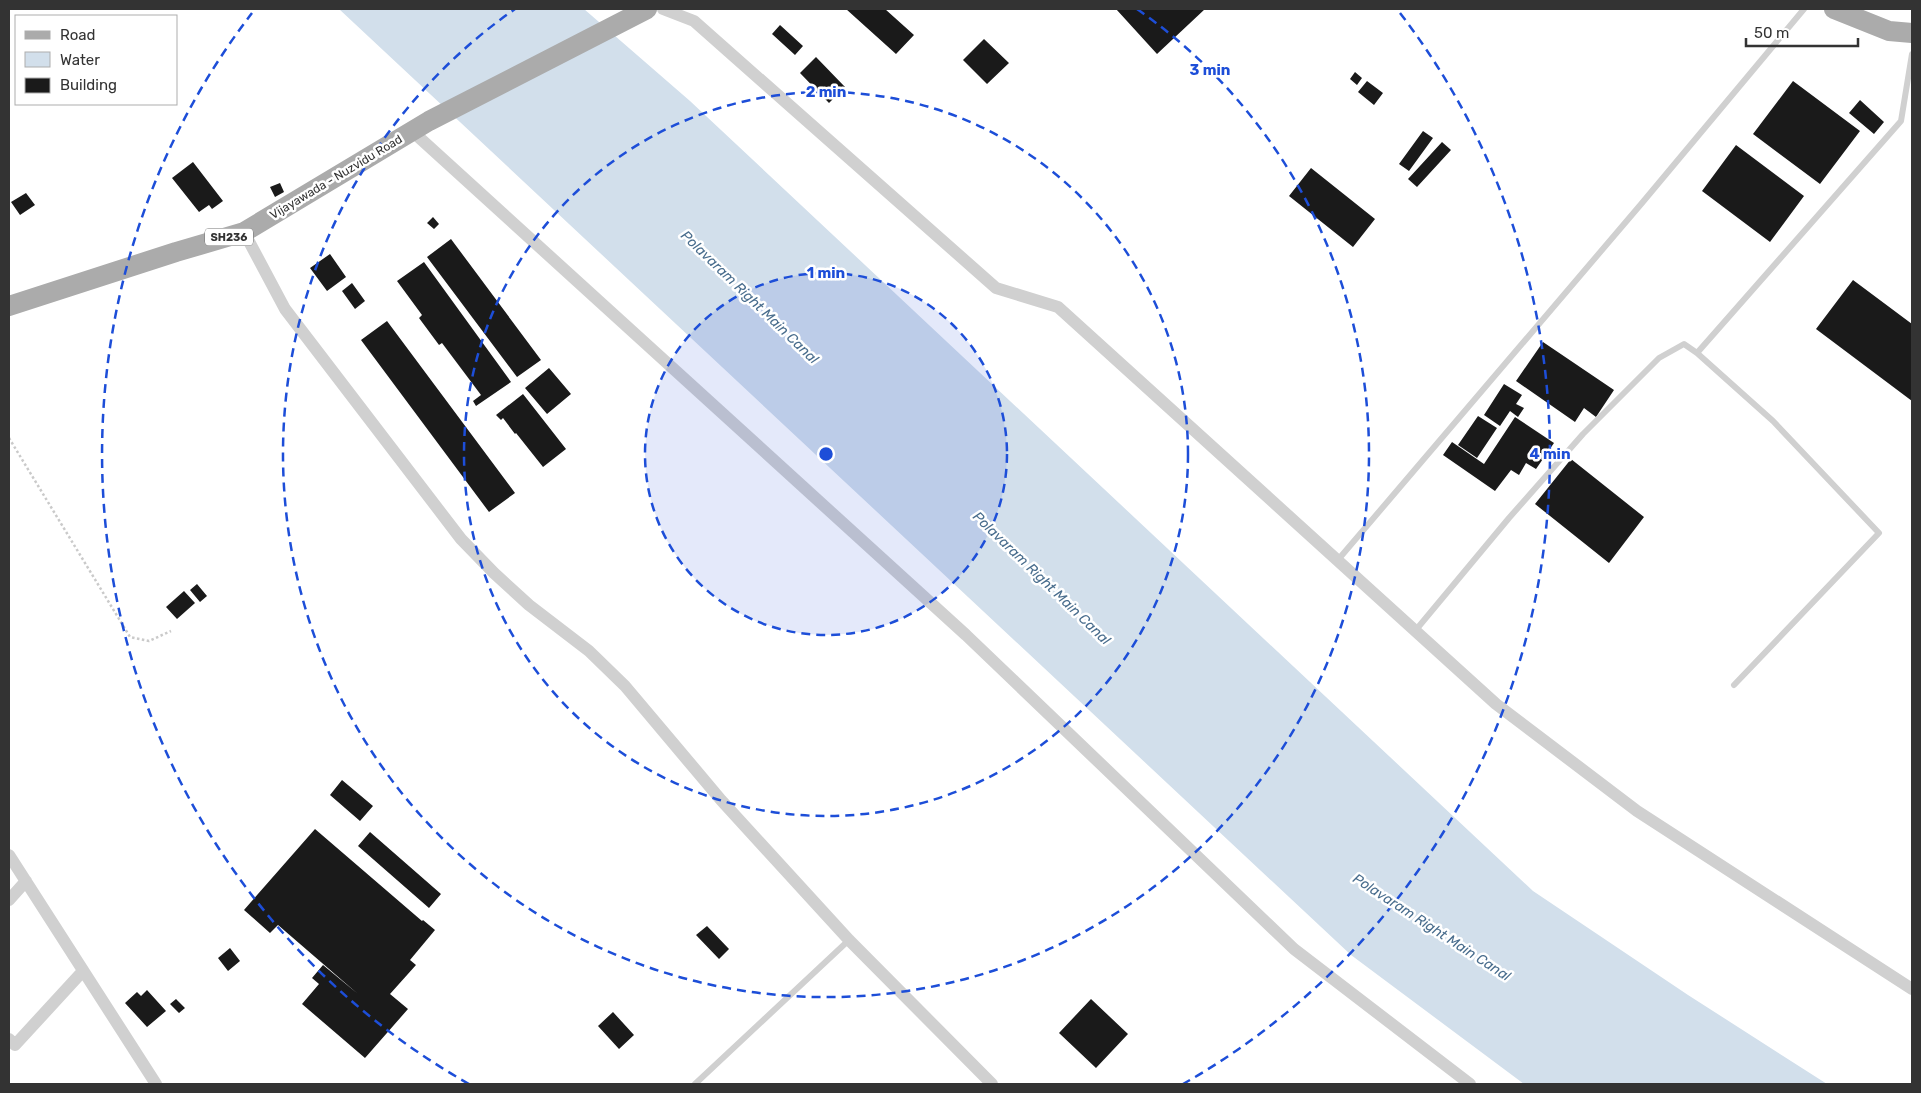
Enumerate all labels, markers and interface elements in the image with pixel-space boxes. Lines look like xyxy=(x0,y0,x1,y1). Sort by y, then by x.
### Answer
legend xyxy=(15,15,178,105)
scale bar xyxy=(1746,15,1858,47)
text: 50 m xyxy=(1754,24,1789,42)
text: Road xyxy=(60,26,96,44)
text: Water xyxy=(60,51,100,69)
text: 3 min xyxy=(1190,61,1230,79)
text: Building xyxy=(60,76,117,94)
text: 2 min xyxy=(806,83,846,101)
street label: Vijayawada - Nuzvidu Road xyxy=(267,132,405,222)
water label: Polavaram Right Main Canal xyxy=(677,227,822,368)
road number: SH236 xyxy=(205,228,253,246)
text: 1 min xyxy=(807,264,845,282)
centre of rings xyxy=(817,445,835,463)
text: 4 min xyxy=(1529,445,1571,463)
water label: Polavaram Right Main Canal xyxy=(969,508,1114,649)
water label: Polavaram Right Main Canal xyxy=(1350,870,1514,985)

